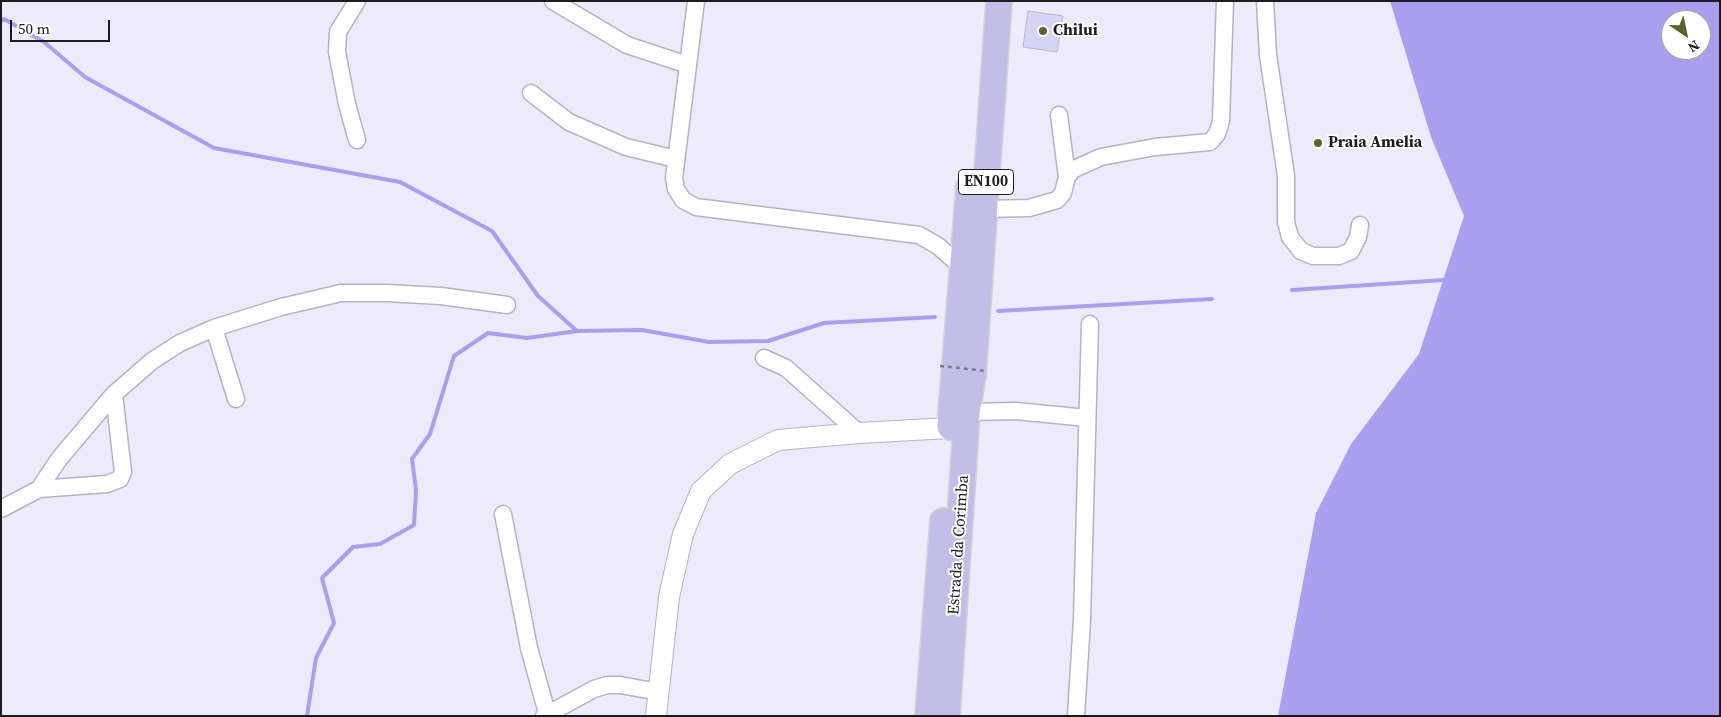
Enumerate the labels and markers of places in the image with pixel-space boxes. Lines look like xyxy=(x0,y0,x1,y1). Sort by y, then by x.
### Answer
place label: Chilui xyxy=(1053,21,1098,41)
marker: Chilui xyxy=(1037,25,1049,37)
place label: Praia Amelia xyxy=(1328,133,1422,153)
marker: Praia Amelia xyxy=(1312,137,1324,149)

